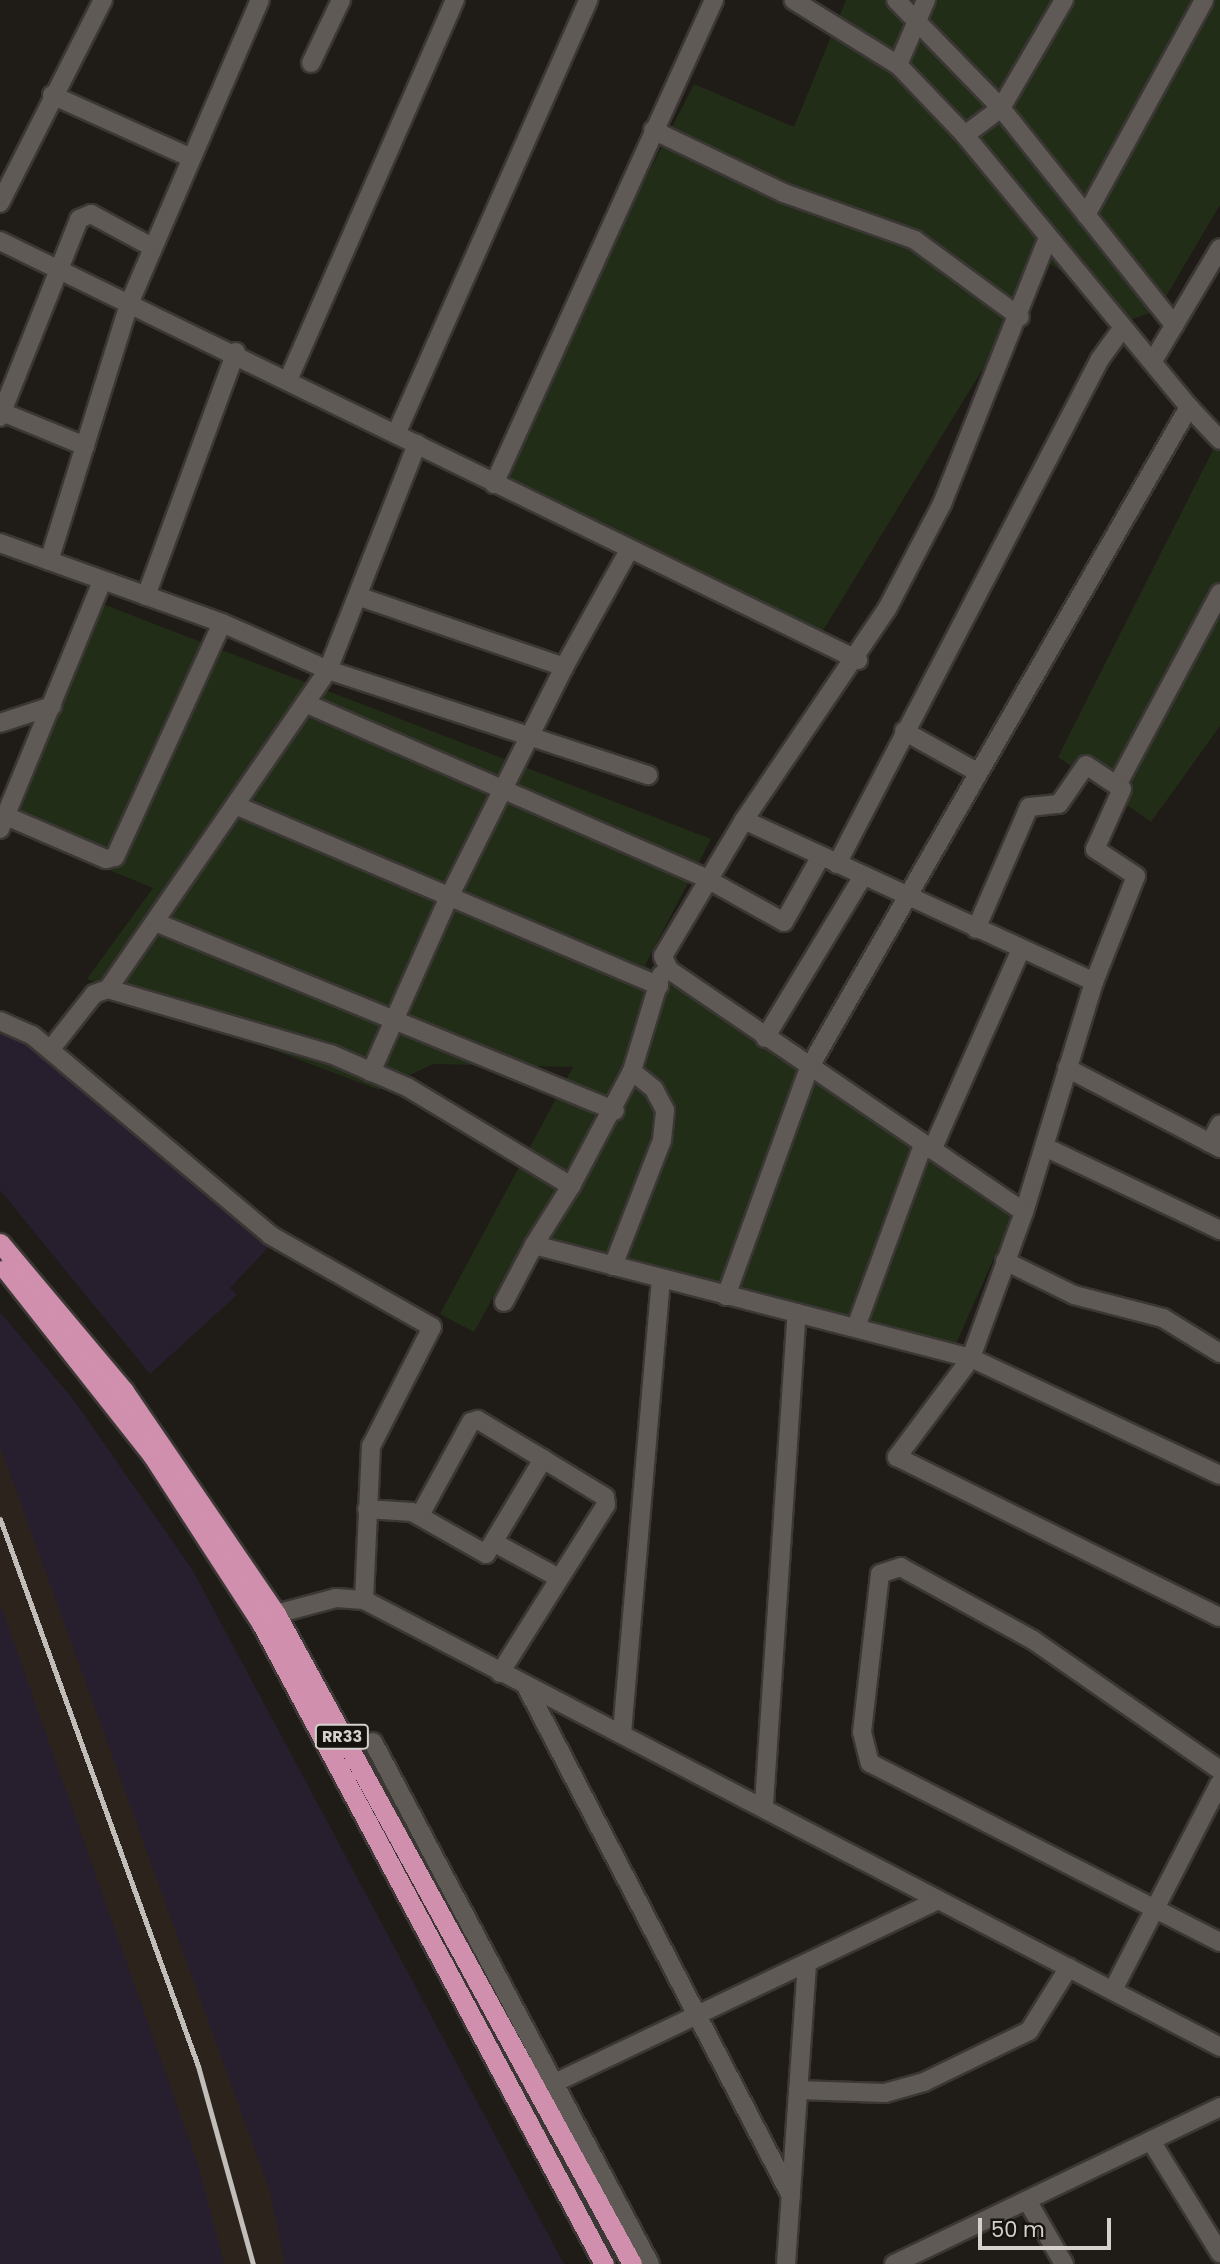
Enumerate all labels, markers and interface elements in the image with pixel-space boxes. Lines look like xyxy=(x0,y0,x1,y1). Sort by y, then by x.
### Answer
road number: RR33 xyxy=(314,1724,370,1750)
scale bar xyxy=(982,2204,1115,2248)
text: 50 m xyxy=(991,2215,1045,2244)

